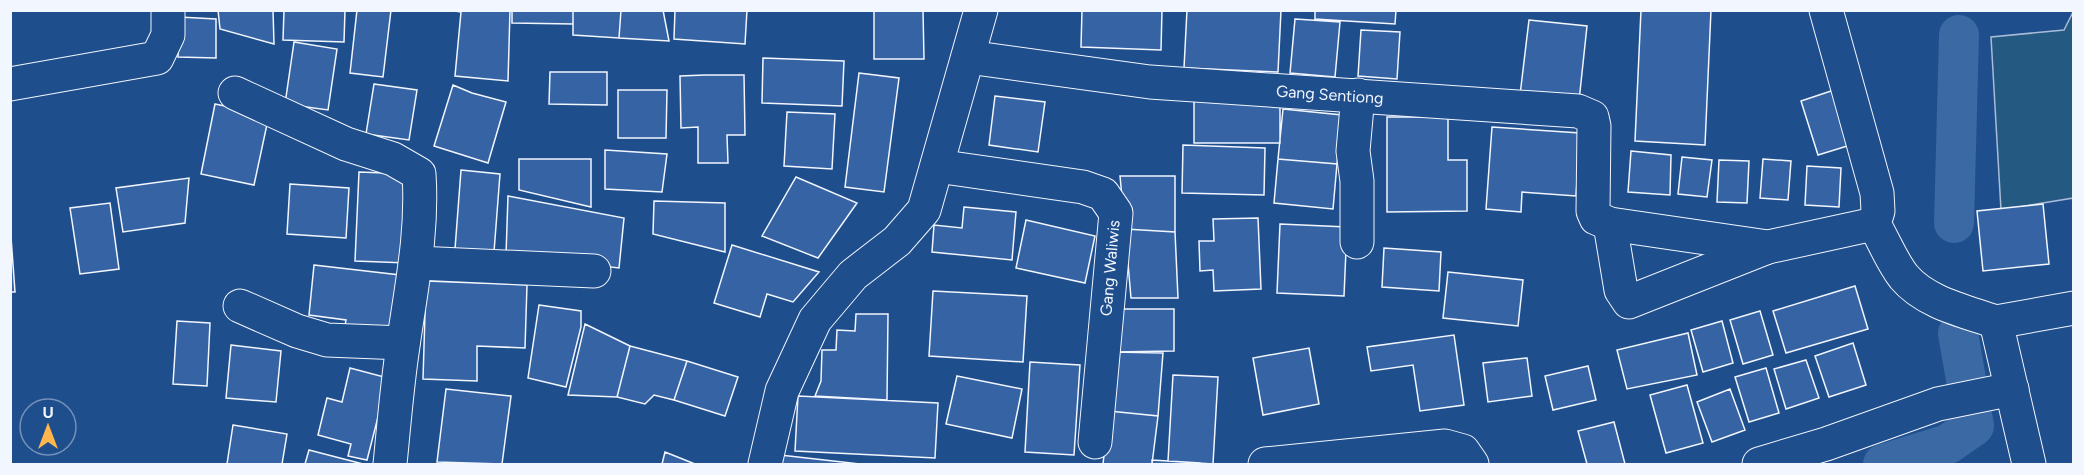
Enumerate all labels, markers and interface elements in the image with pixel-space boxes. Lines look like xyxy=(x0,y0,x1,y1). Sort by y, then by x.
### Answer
street label: Gang Sentiong xyxy=(1276,81,1384,107)
street label: Gang Waliwis xyxy=(1096,219,1124,317)
north arrow xyxy=(18,397,78,457)
text: U xyxy=(42,403,54,422)

